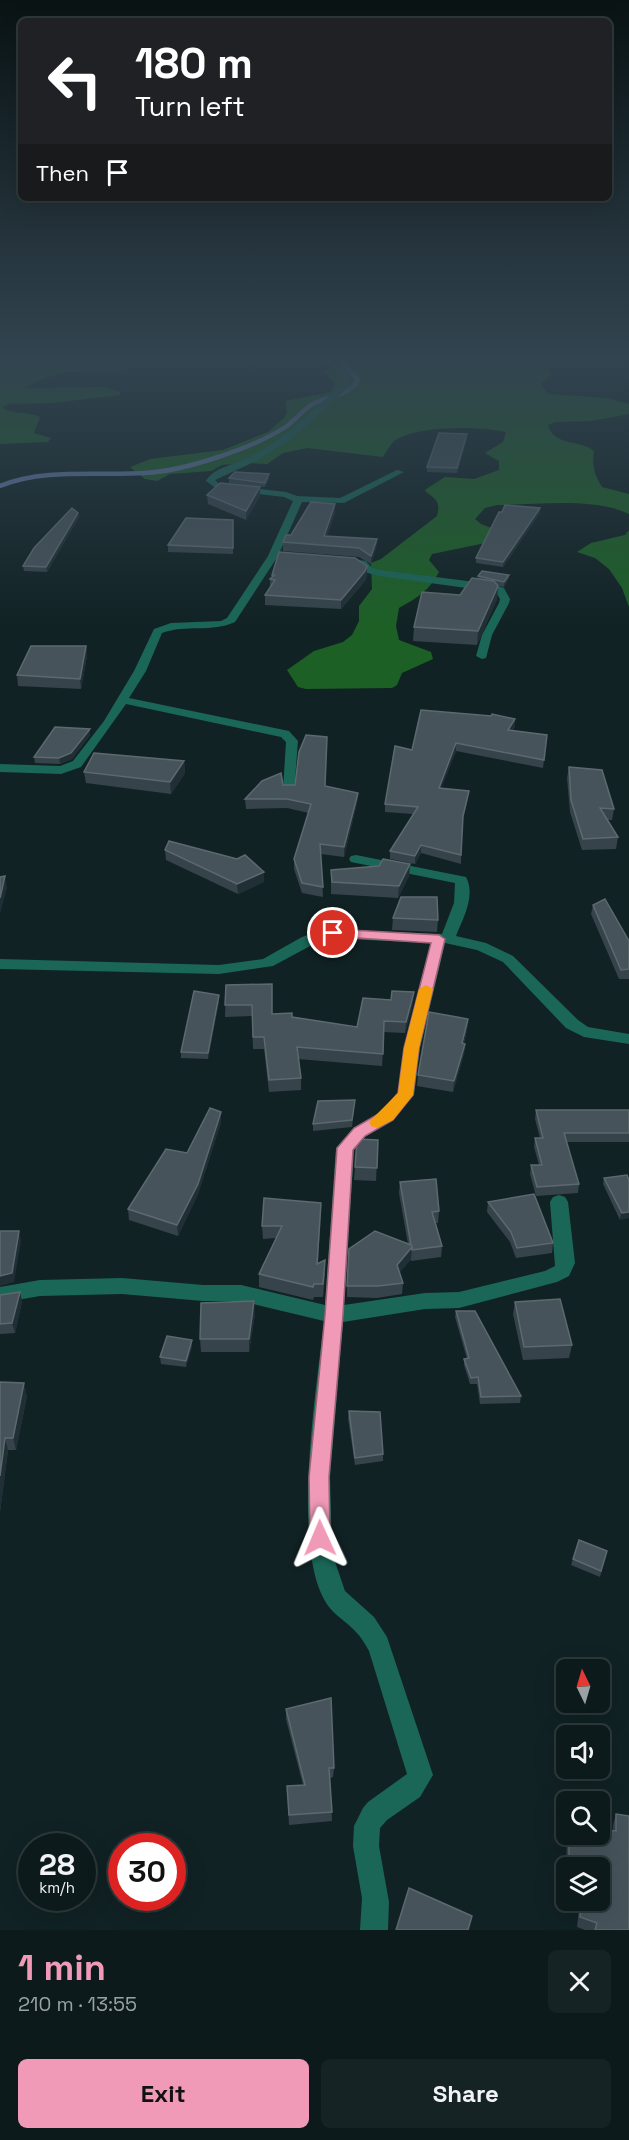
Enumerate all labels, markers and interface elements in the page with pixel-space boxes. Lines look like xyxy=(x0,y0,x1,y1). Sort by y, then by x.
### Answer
text: 180 m xyxy=(135,37,253,90)
icon: left xyxy=(36,42,114,120)
text: Turn left xyxy=(135,89,245,124)
icon: arrive xyxy=(101,156,134,189)
text: Then xyxy=(36,159,89,187)
pin xyxy=(307,907,358,958)
icon: arrive xyxy=(316,916,349,949)
position arrow xyxy=(288,1506,352,1570)
north arrow xyxy=(556,1659,610,1713)
map controls xyxy=(556,1659,610,1911)
button: sound xyxy=(556,1725,610,1779)
button: search xyxy=(556,1791,610,1845)
speed limit sign: 30 xyxy=(108,1833,186,1911)
text: 28 xyxy=(39,1845,75,1884)
button: layers xyxy=(556,1857,610,1911)
text: km/h xyxy=(39,1878,75,1897)
text: 1 min xyxy=(18,1945,106,1991)
button: close xyxy=(548,1950,611,2013)
text: 210 m · 13:55 xyxy=(18,1991,137,2017)
button: Exit xyxy=(18,2059,309,2128)
button: Share xyxy=(321,2059,611,2128)

